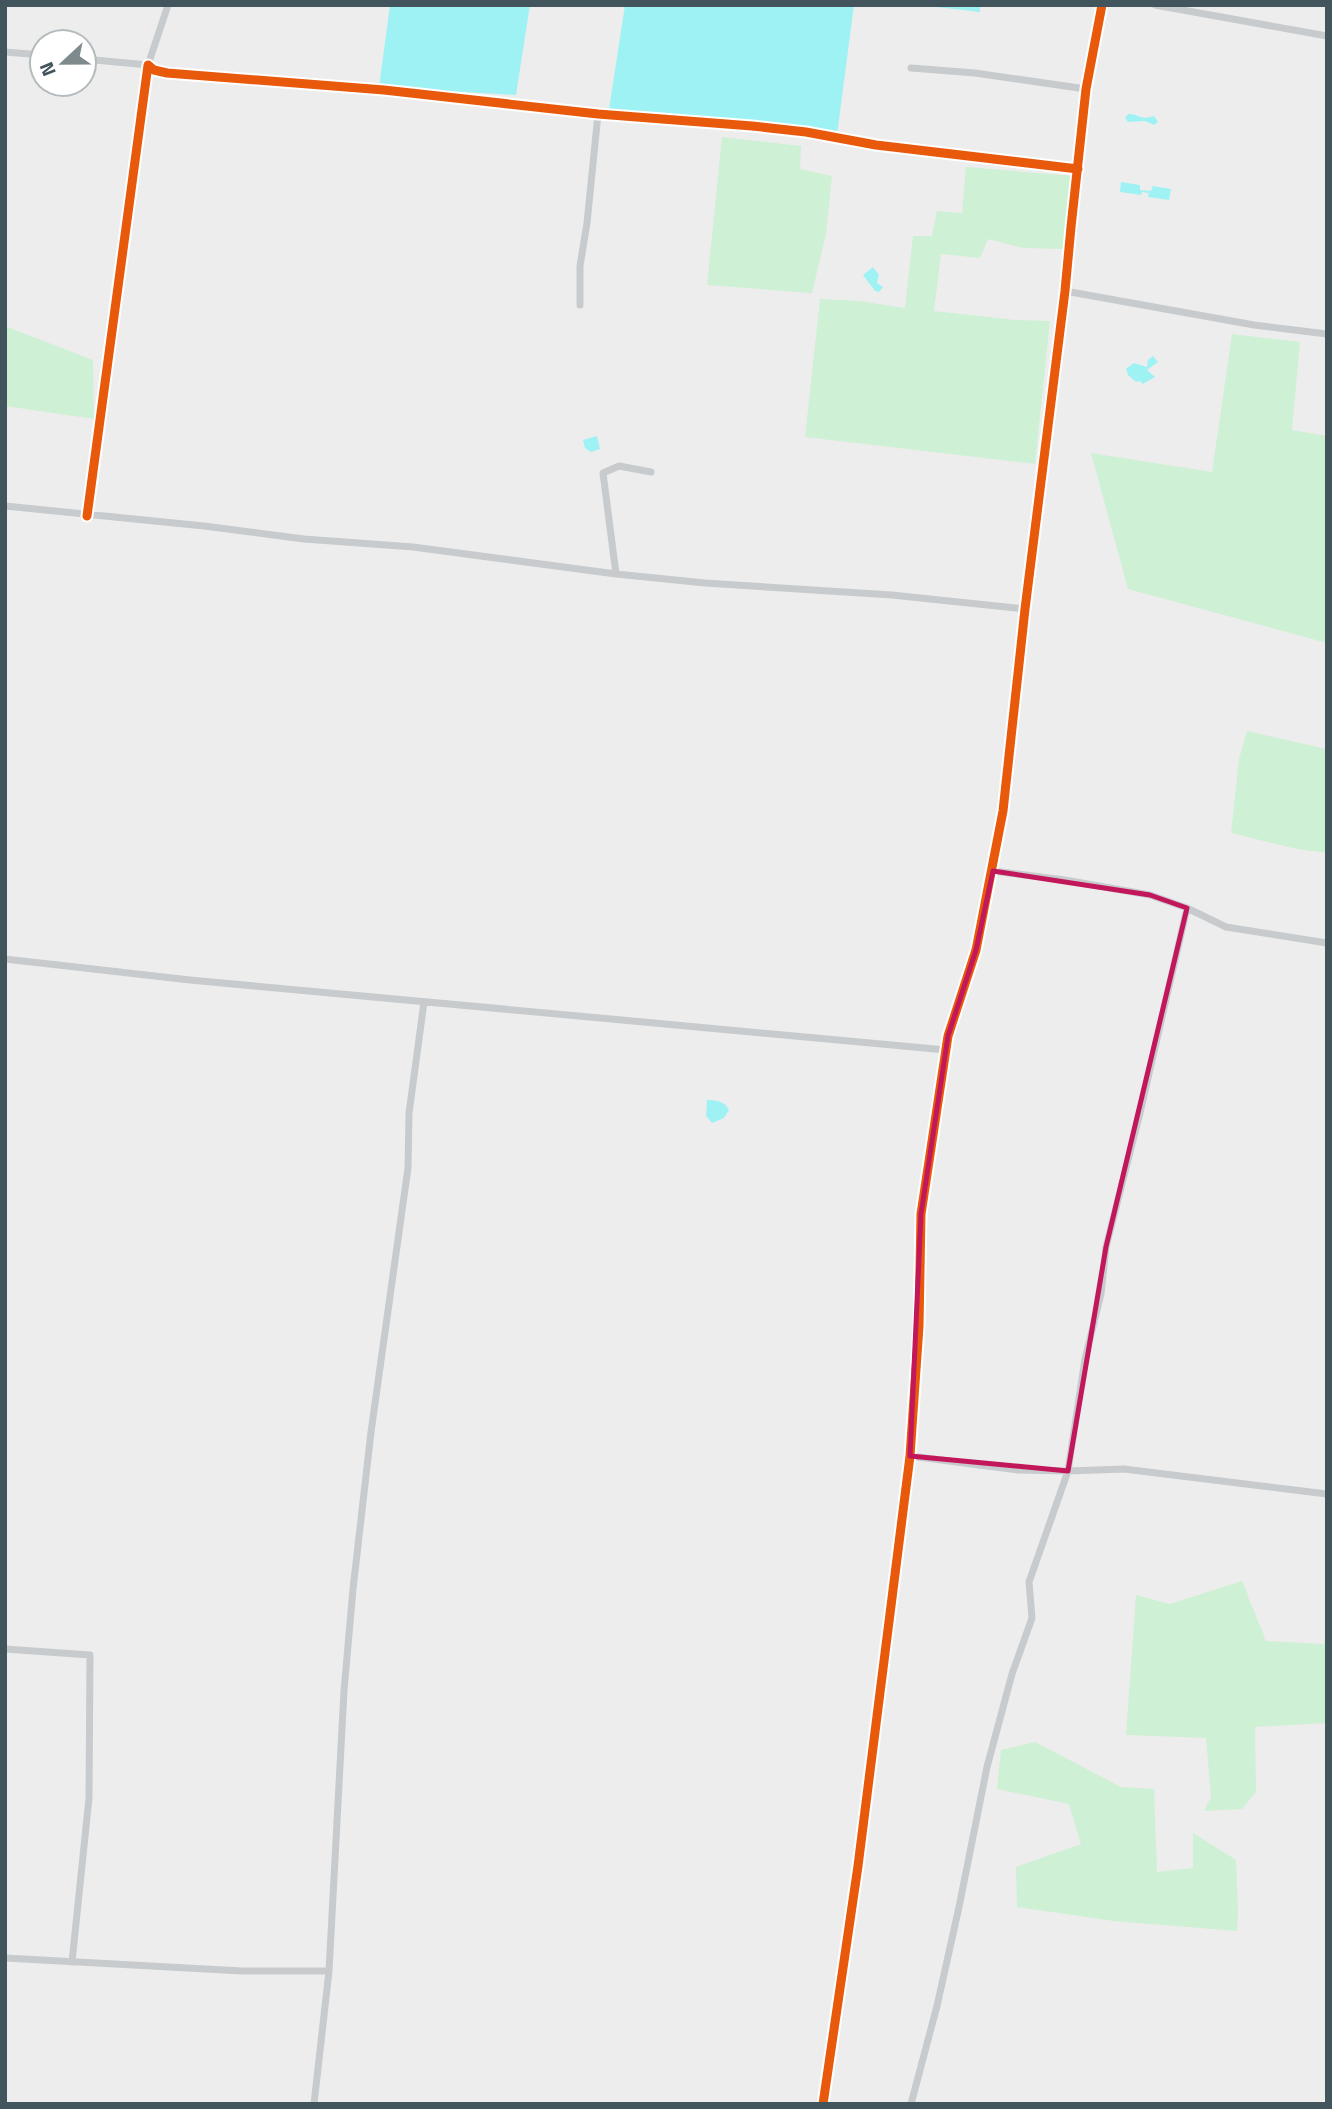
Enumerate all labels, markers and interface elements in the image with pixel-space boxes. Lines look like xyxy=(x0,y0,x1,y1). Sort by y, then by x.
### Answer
north arrow xyxy=(28,28,98,98)
text: N xyxy=(31,58,63,81)

